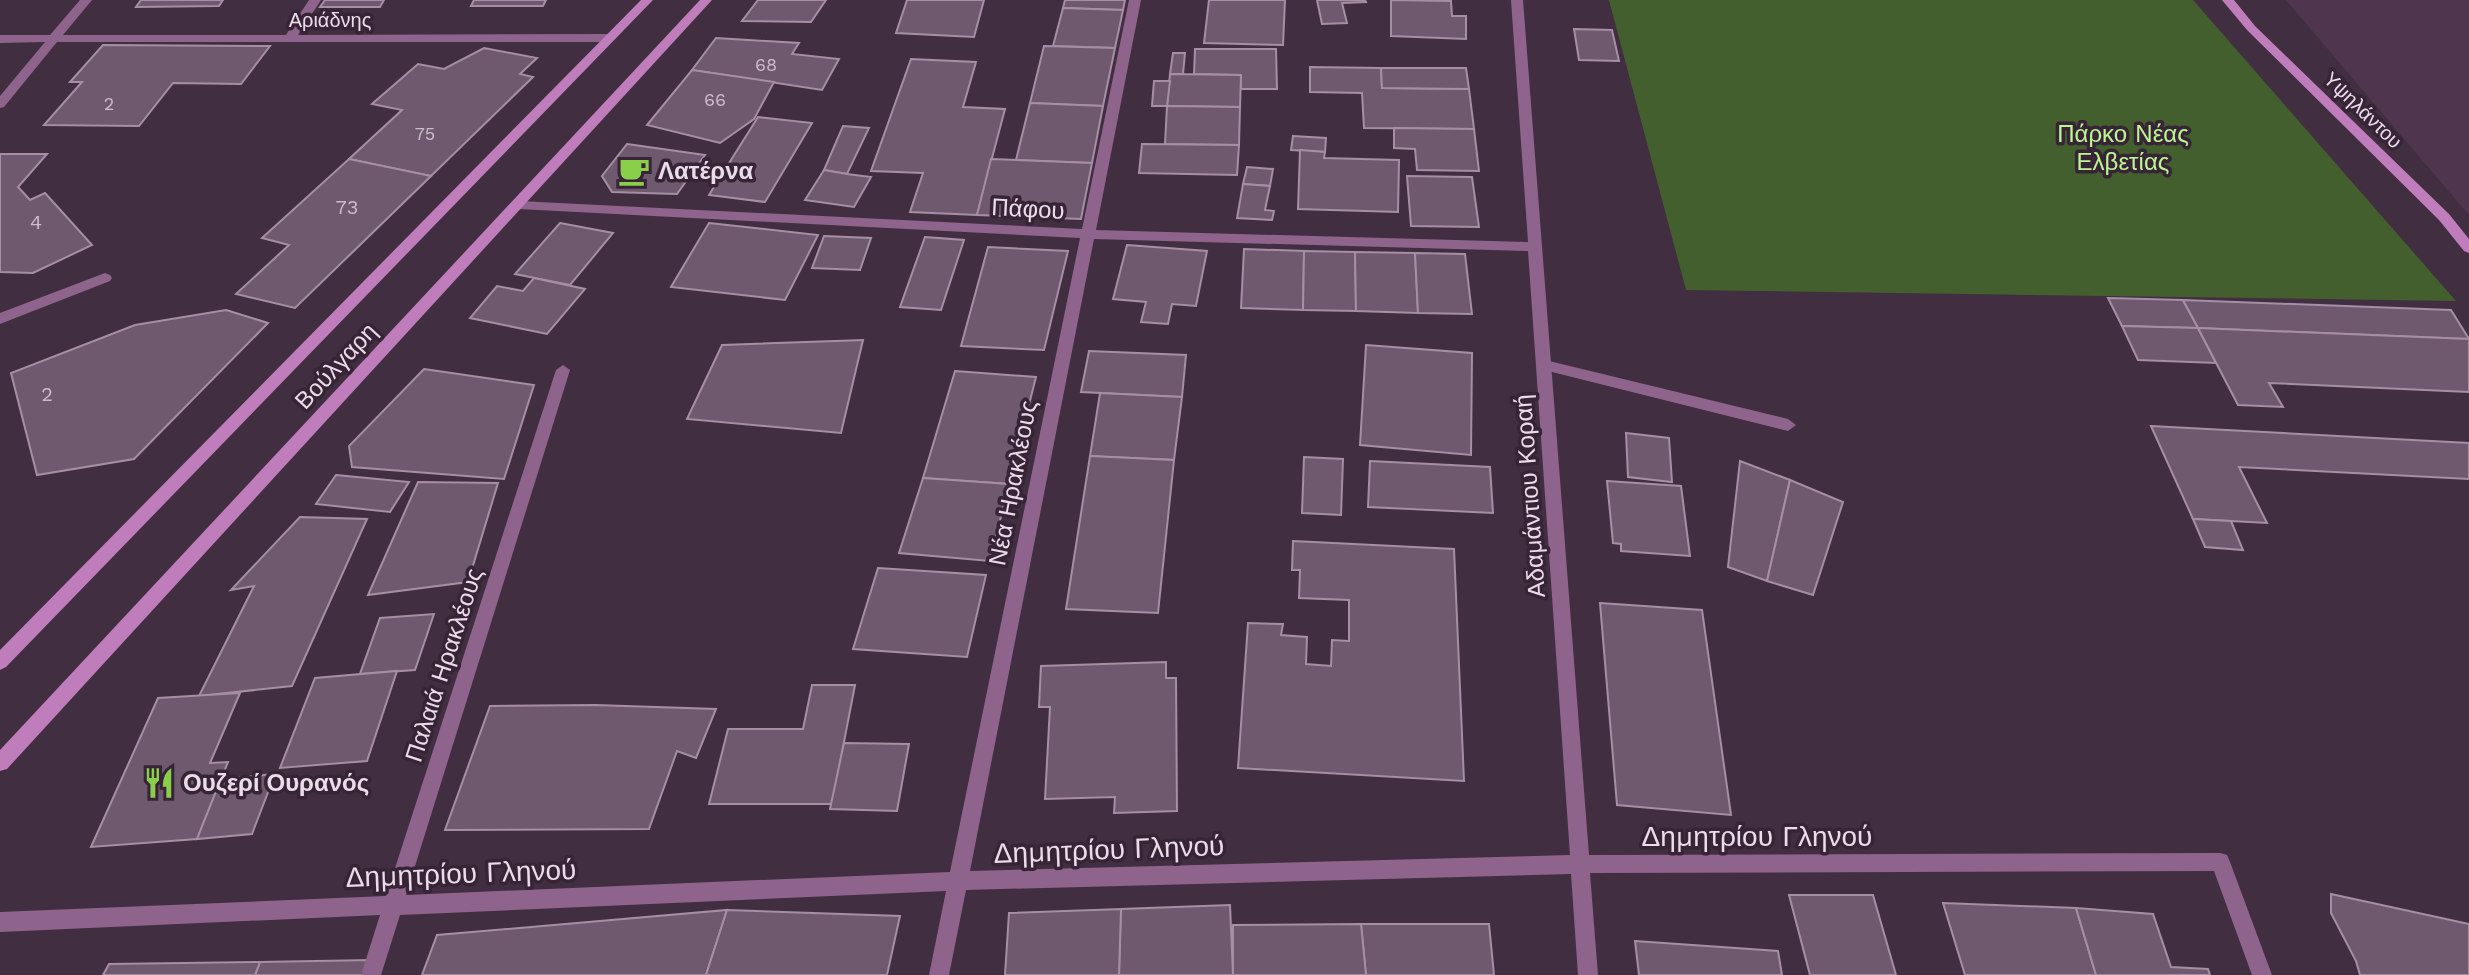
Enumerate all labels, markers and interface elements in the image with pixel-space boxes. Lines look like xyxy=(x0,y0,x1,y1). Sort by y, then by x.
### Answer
street label: Αριάδνης xyxy=(289,8,372,32)
house number: 68 xyxy=(755,54,777,75)
street label: Υψηλάντου xyxy=(2319,67,2407,153)
house number: 66 xyxy=(704,89,726,110)
house number: 2 xyxy=(104,93,114,114)
park label: Πάρκο Νέας Ελβετίας xyxy=(2057,120,2189,176)
house number: 75 xyxy=(415,123,435,144)
cafe icon: Λατέρνα xyxy=(617,154,651,188)
place label: Λατέρνα xyxy=(658,157,753,185)
street label: Πάφου xyxy=(991,193,1065,225)
house number: 73 xyxy=(336,195,358,219)
house number: 4 xyxy=(30,210,42,234)
street label: Βούλγαρη xyxy=(289,317,383,415)
house number: 2 xyxy=(41,382,53,406)
street label: Αδαμάντιου Κοραή xyxy=(1509,394,1551,598)
street label: Νέα Ηρακλέους xyxy=(983,398,1043,568)
street label: Παλαιά Ηρακλέους xyxy=(400,565,488,765)
restaurant icon: Ουζερί Ουρανός xyxy=(142,766,176,800)
place label: Ουζερί Ουρανός xyxy=(183,769,369,797)
street label: Δημητρίου Γληνού xyxy=(1642,820,1872,853)
street label: Δημητρίου Γληνού xyxy=(993,829,1225,870)
street label: Δημητρίου Γληνού xyxy=(345,853,577,894)

